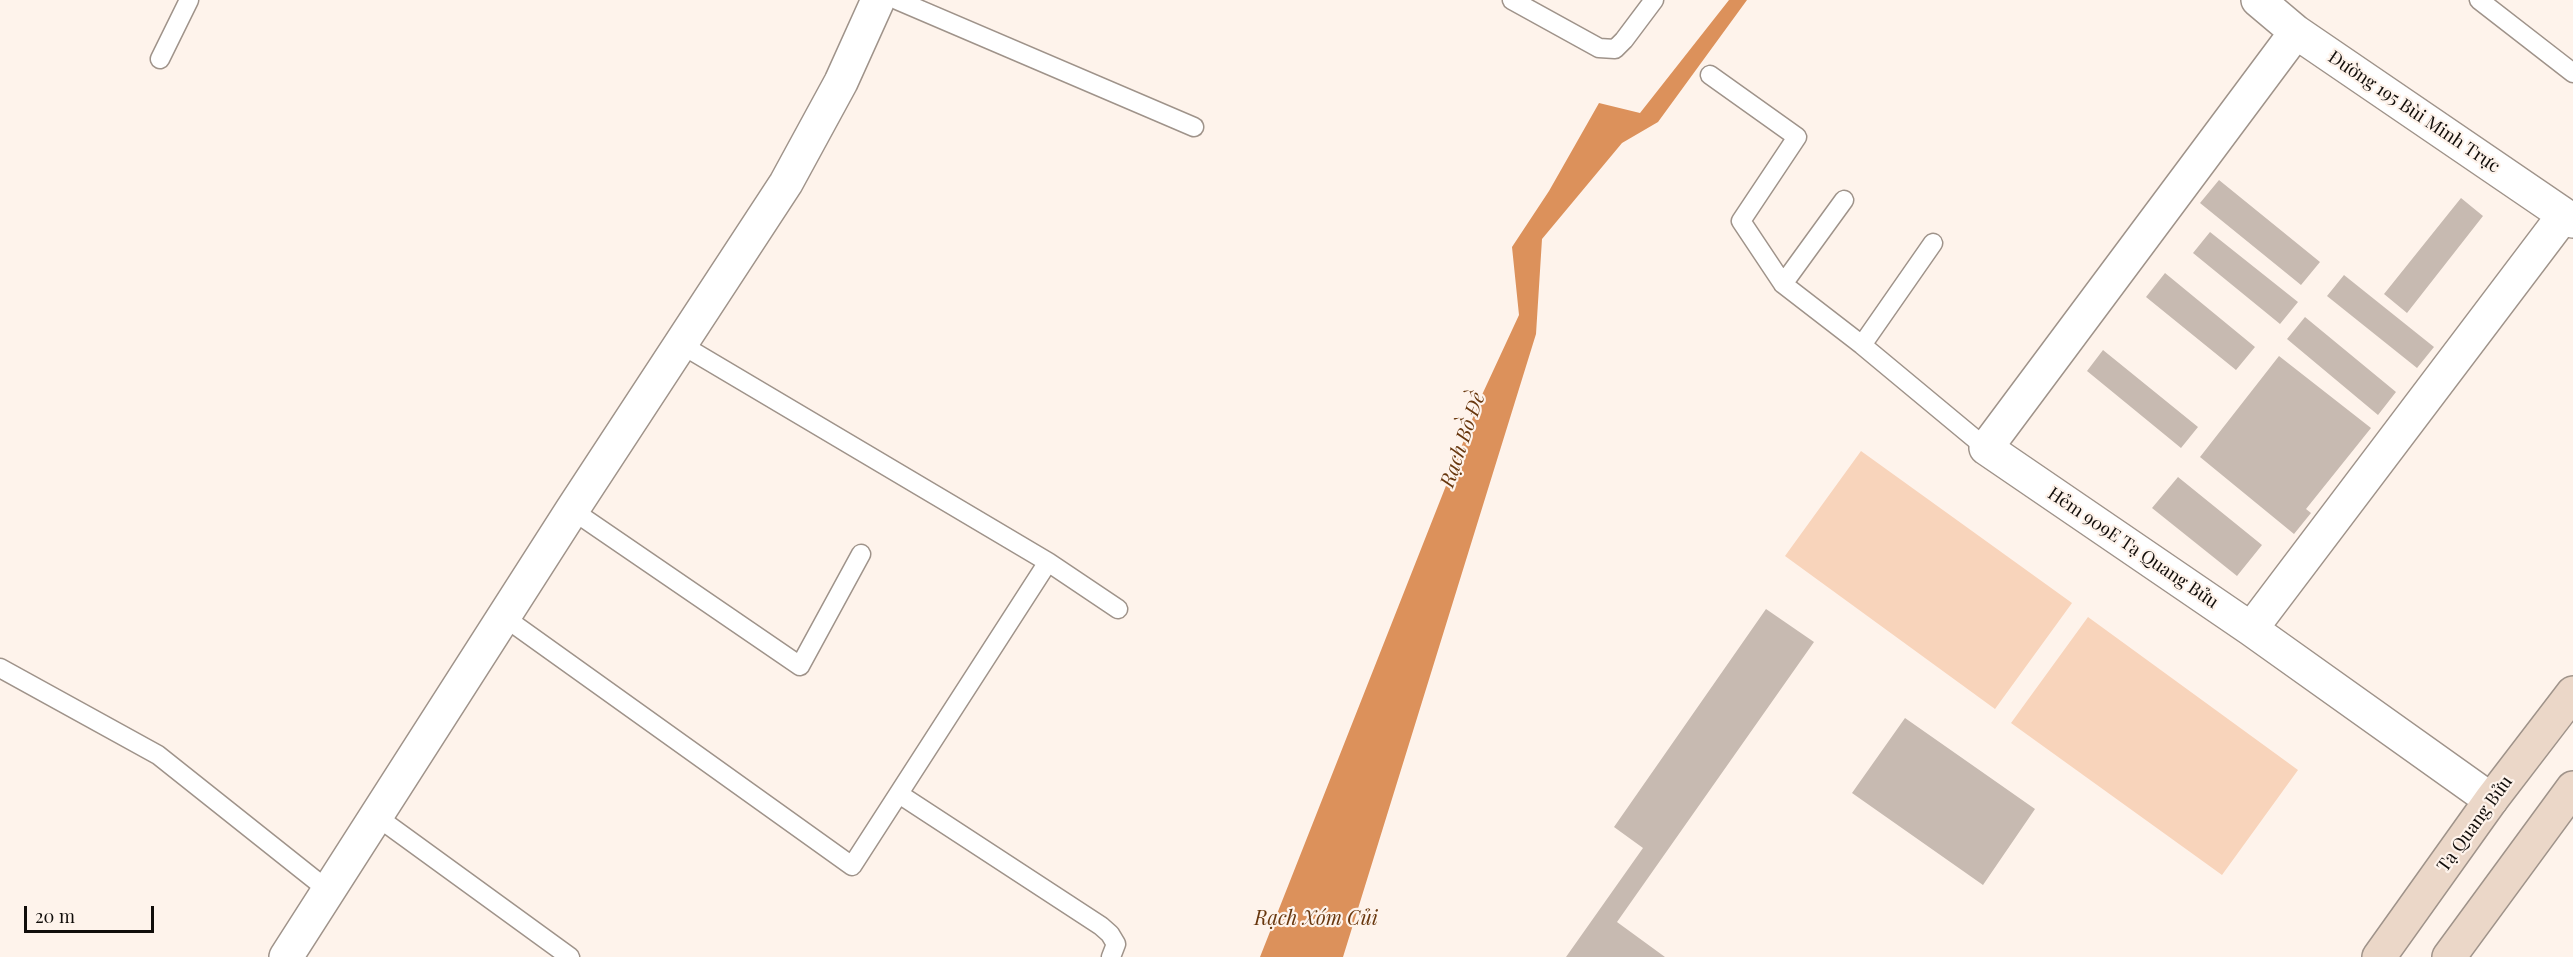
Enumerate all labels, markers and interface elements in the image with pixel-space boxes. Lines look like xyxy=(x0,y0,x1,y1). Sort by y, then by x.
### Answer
street label: Đường 195 Bùi Minh Trực xyxy=(2324,46,2504,178)
water label: Rạch Bồ Đề xyxy=(1436,389,1490,491)
street label: Hẻm 909E Tạ Quang Bửu xyxy=(2044,483,2222,613)
street label: Tạ Quang Bửu xyxy=(2433,772,2517,876)
scale bar xyxy=(27,894,158,932)
text: 20 m xyxy=(35,904,75,928)
water label: Rạch Xóm Củi xyxy=(1254,907,1378,931)

